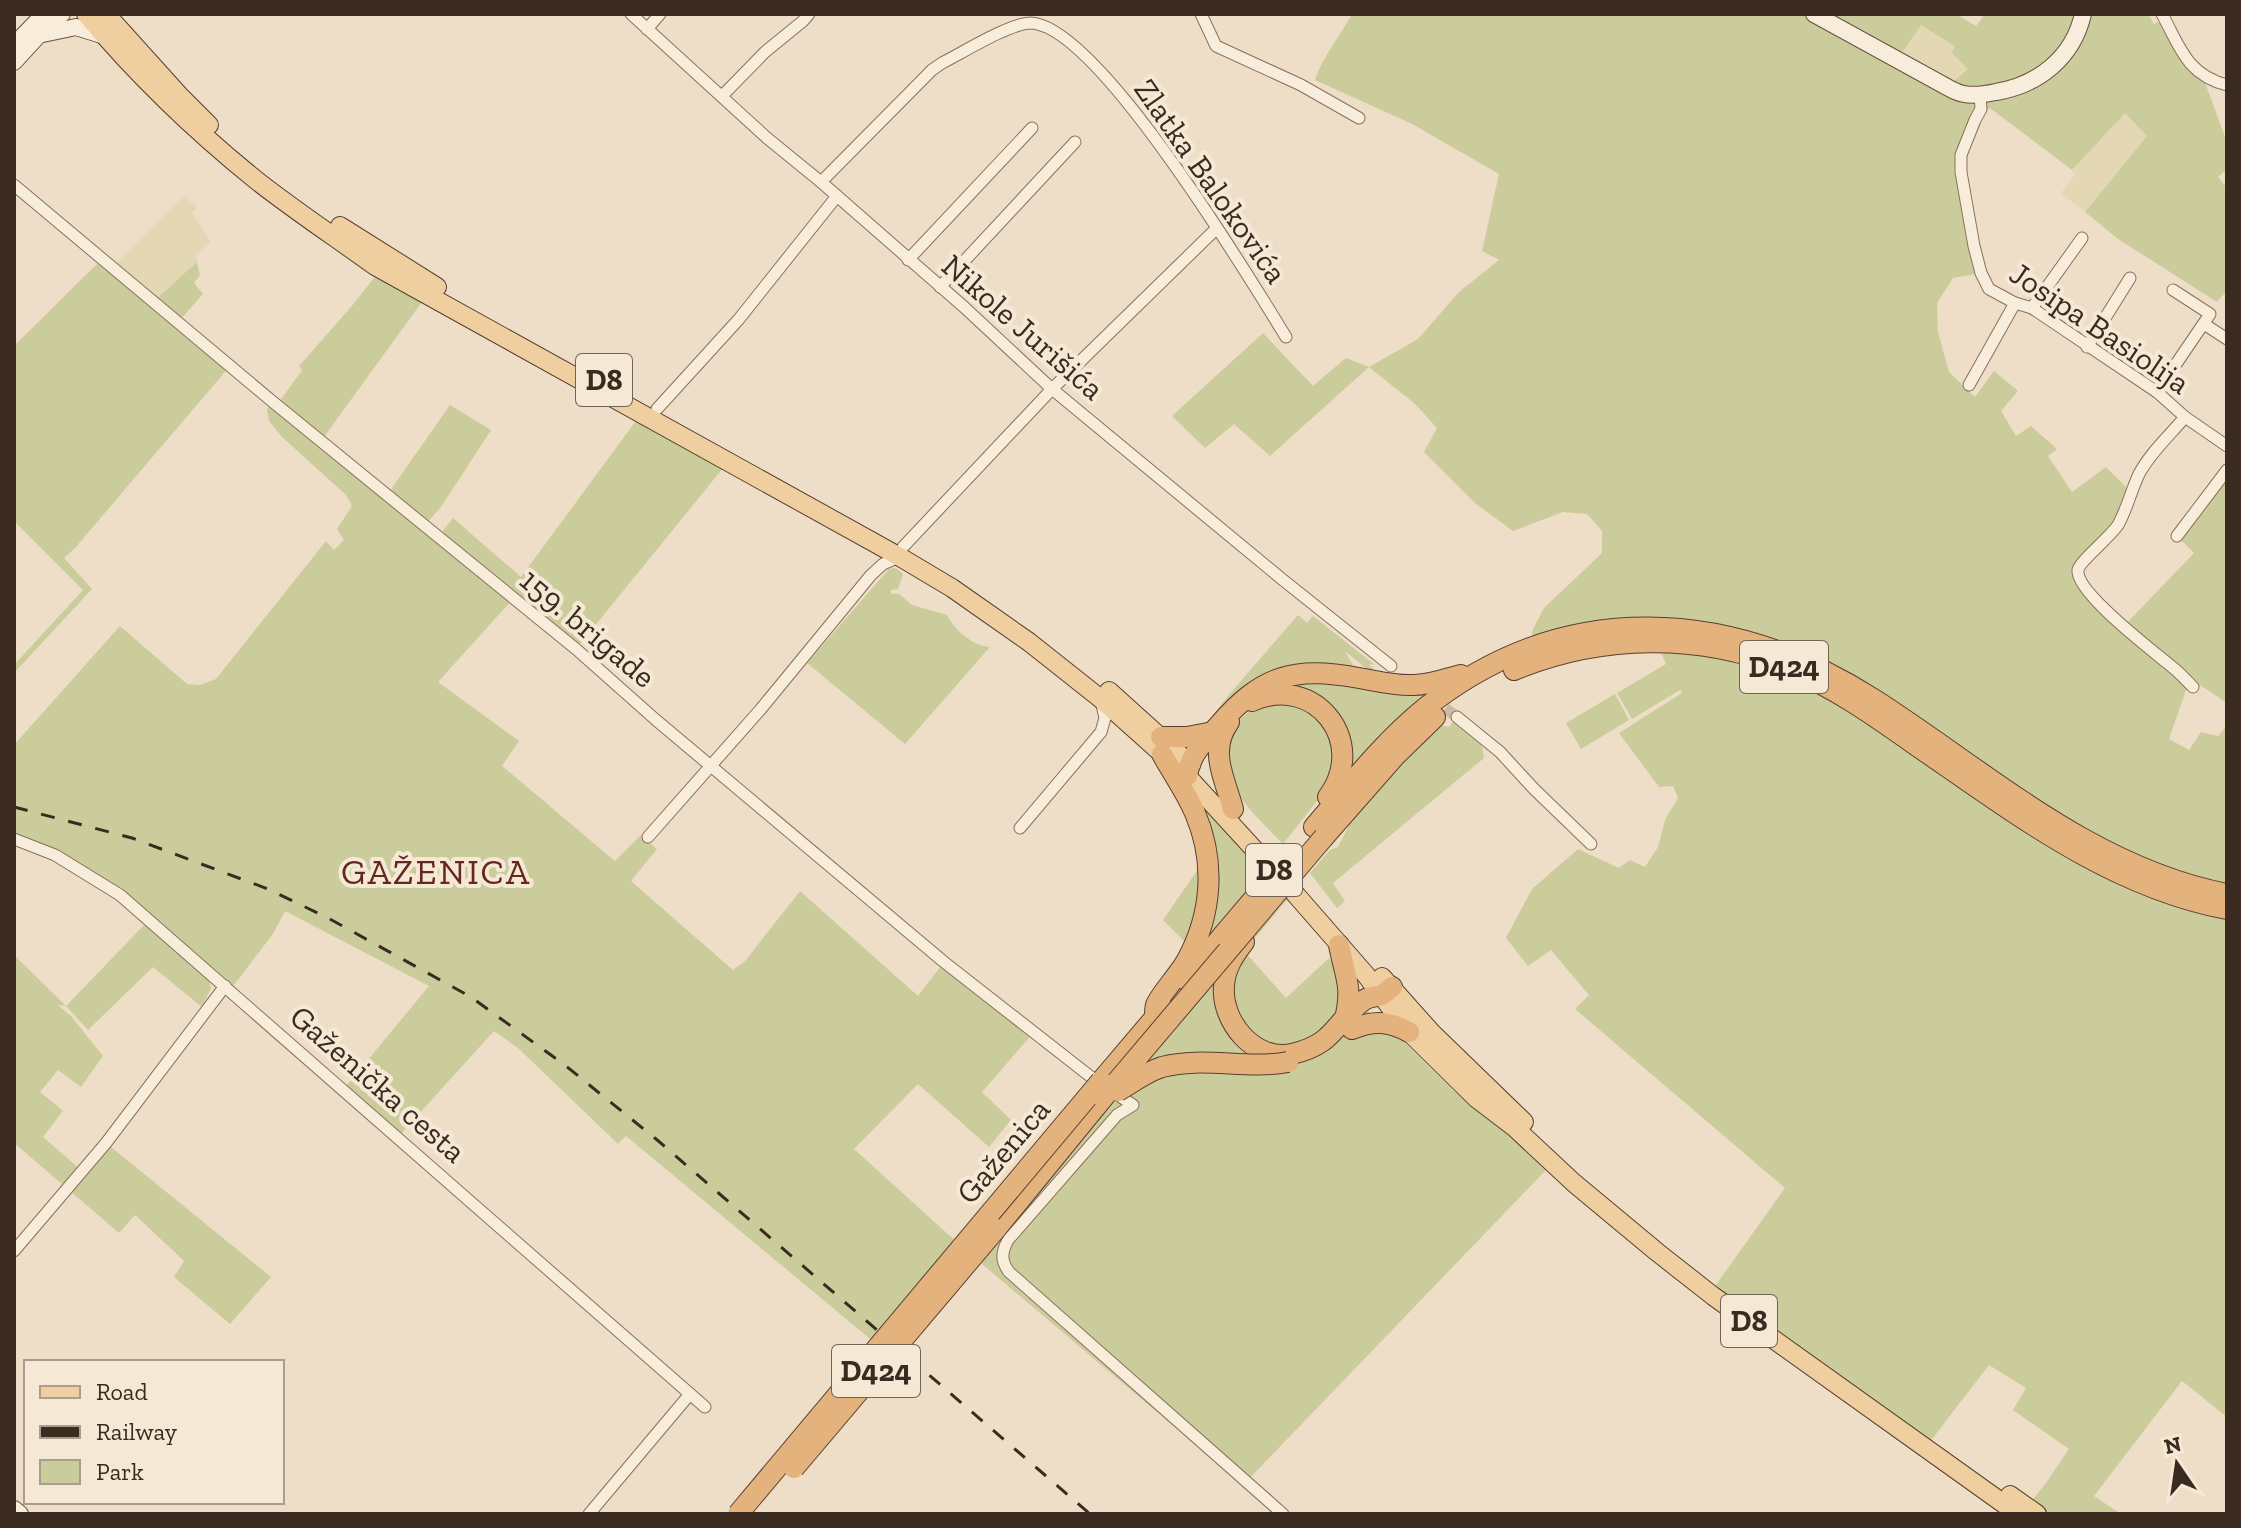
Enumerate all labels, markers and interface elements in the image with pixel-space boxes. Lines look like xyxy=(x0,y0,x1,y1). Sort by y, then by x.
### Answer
street label: Zlatka Balokovića xyxy=(1126,71,1296,291)
street label: Nikole Jurišića xyxy=(934,246,1112,408)
street label: Josipa Basiolija xyxy=(2003,254,2197,402)
road number: D8 xyxy=(576,354,632,406)
street label: 159. brigade xyxy=(513,560,663,696)
road number: D424 xyxy=(1740,641,1828,693)
road number: D8 xyxy=(1246,844,1302,896)
district label: GAŽENICA xyxy=(341,850,531,893)
street label: Gaženička cesta xyxy=(282,997,474,1171)
street label: Gaženica xyxy=(948,1091,1058,1211)
road number: D8 xyxy=(1721,1295,1777,1347)
road number: D424 xyxy=(832,1345,920,1397)
legend xyxy=(24,1360,284,1504)
text: Road xyxy=(96,1377,148,1406)
text: Railway xyxy=(96,1417,178,1446)
north arrow xyxy=(2137,1424,2217,1504)
text: N xyxy=(2161,1430,2184,1460)
text: Park xyxy=(96,1457,144,1486)

